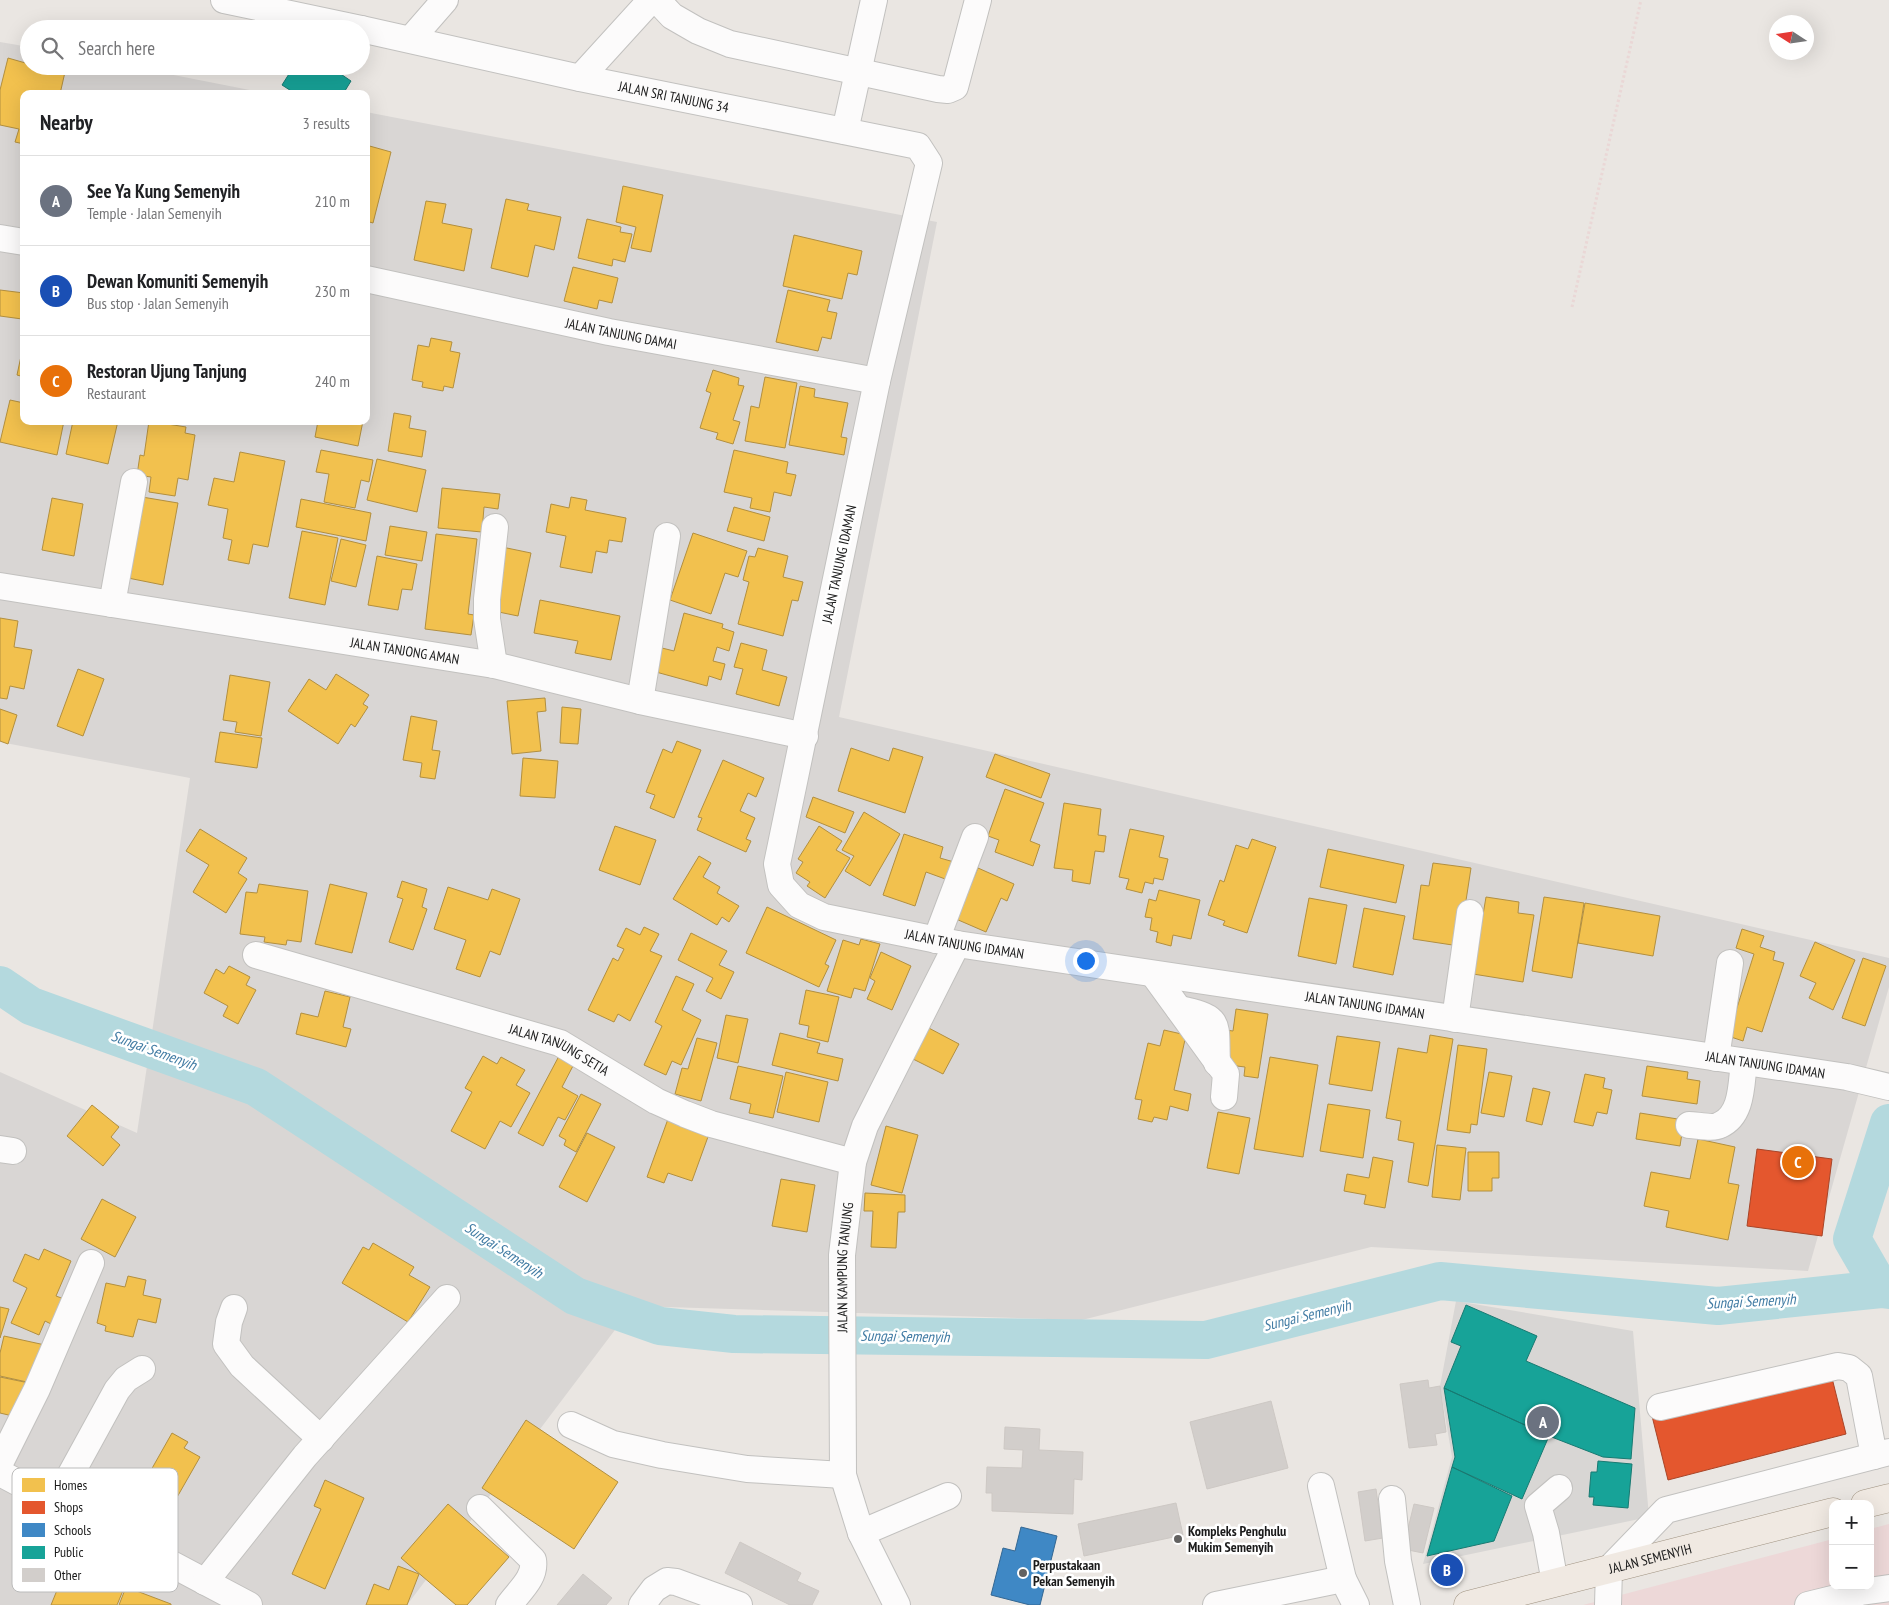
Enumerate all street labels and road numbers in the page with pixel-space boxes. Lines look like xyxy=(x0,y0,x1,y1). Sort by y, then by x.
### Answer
street label: JALAN SRI TANJUNG 34 xyxy=(616,77,731,117)
street label: JALAN TANJUNG DAMAI xyxy=(563,314,678,353)
street label: JALAN TANJUNG IDAMAN xyxy=(817,503,860,626)
street label: JALAN TANJONG AMAN xyxy=(348,633,461,668)
street label: JALAN TANJUNG IDAMAN xyxy=(903,924,1025,963)
street label: JALAN TANJUNG IDAMAN xyxy=(1303,987,1426,1023)
street label: JALAN TANJUNG SETIA xyxy=(506,1019,613,1080)
street label: JALAN TANJUNG IDAMAN xyxy=(1704,1047,1826,1083)
street label: JALAN KAMPUNG TANJUNG xyxy=(833,1201,857,1334)
street label: JALAN SEMENYIH xyxy=(1606,1539,1693,1578)

